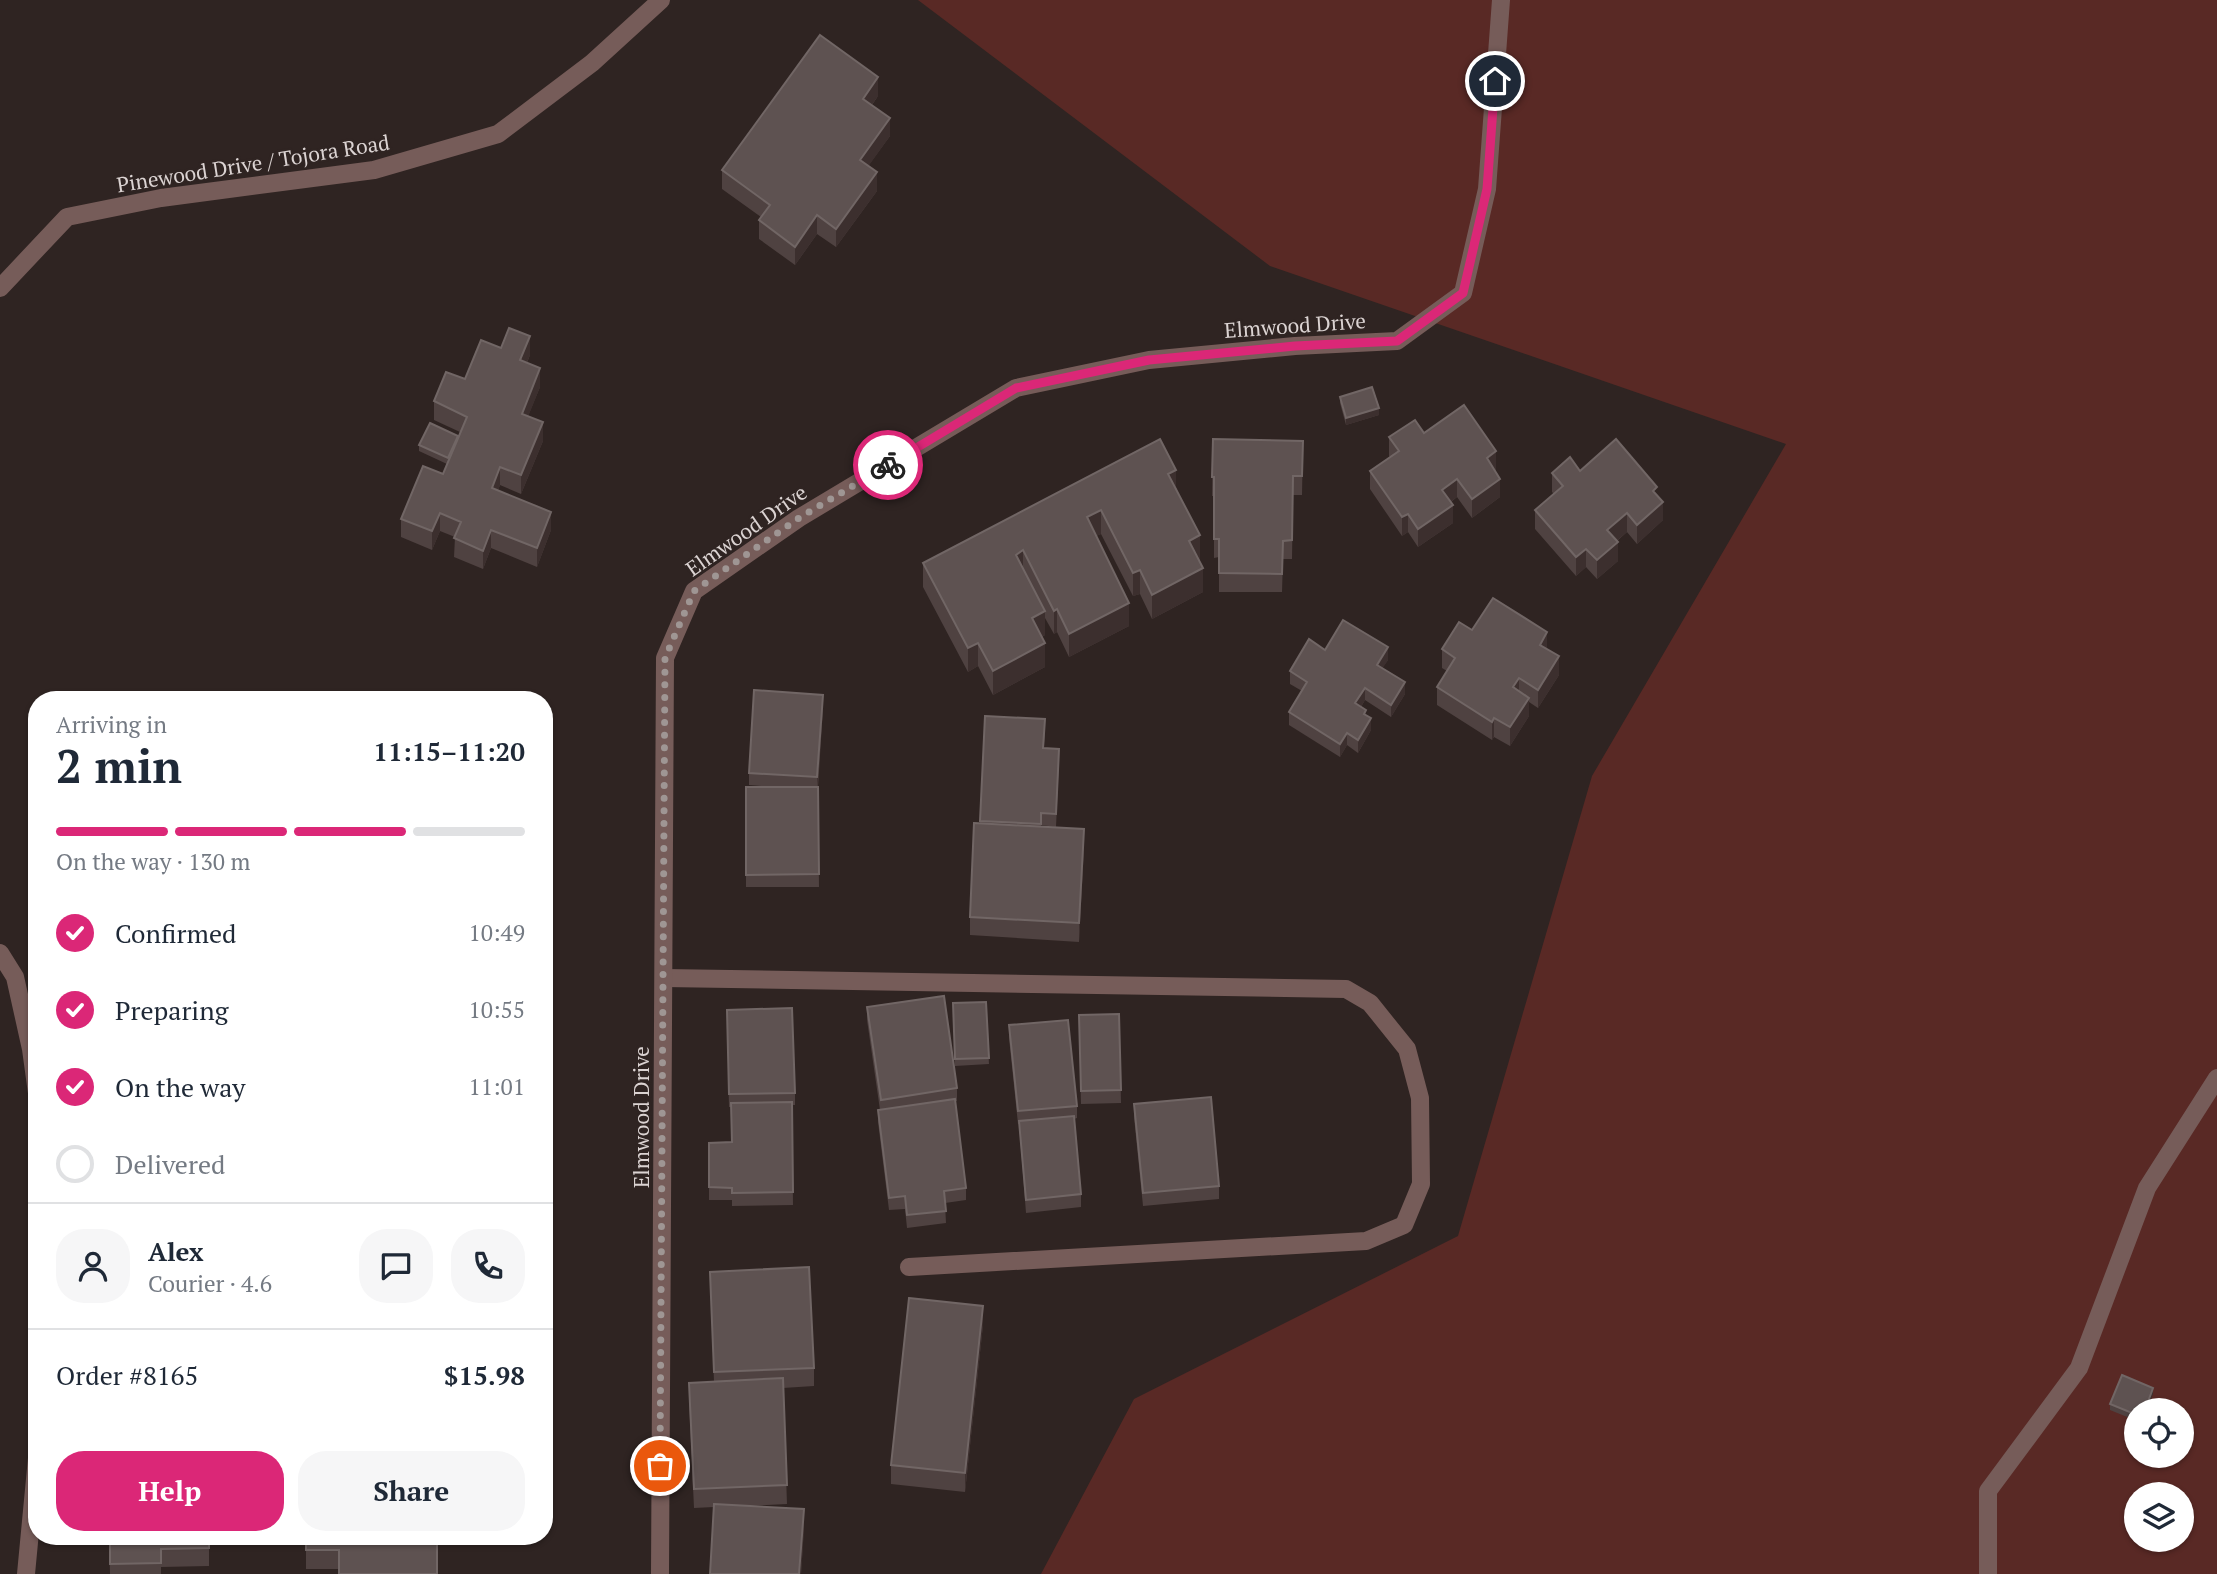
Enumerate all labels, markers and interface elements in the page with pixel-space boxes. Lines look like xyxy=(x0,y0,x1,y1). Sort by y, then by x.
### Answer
pin xyxy=(1465,51,1525,111)
icon: home xyxy=(1476,62,1514,100)
street label: Pinewood Drive / Tojora Road xyxy=(115,128,392,198)
street label: Elmwood Drive xyxy=(1223,306,1367,344)
courier xyxy=(853,430,923,500)
icon: bike xyxy=(869,446,907,484)
street label: Elmwood Drive xyxy=(680,478,812,582)
text: Arriving in xyxy=(56,709,167,740)
text: 11:15–11:20 xyxy=(373,734,525,768)
text: 2 min xyxy=(56,735,182,796)
text: On the way · 130 m xyxy=(56,846,250,877)
icon: check xyxy=(56,914,94,952)
text: Confirmed xyxy=(115,916,236,950)
text: 10:49 xyxy=(468,917,525,948)
icon: check xyxy=(56,991,94,1029)
text: Preparing xyxy=(115,993,228,1027)
text: 10:55 xyxy=(468,994,525,1025)
street label: Elmwood Drive xyxy=(627,1046,655,1188)
icon: check xyxy=(56,1068,94,1106)
text: On the way xyxy=(115,1070,246,1104)
text: 11:01 xyxy=(468,1071,525,1102)
text: Delivered xyxy=(115,1147,225,1181)
button: person xyxy=(56,1229,130,1303)
button: chat xyxy=(359,1229,433,1303)
button: phone xyxy=(451,1229,525,1303)
text: Alex xyxy=(148,1234,204,1268)
text: Courier · 4.6 xyxy=(148,1268,272,1299)
text: Order #8165 xyxy=(56,1358,198,1392)
text: $15.98 xyxy=(444,1358,525,1392)
map controls xyxy=(2124,1398,2194,1552)
button: locate xyxy=(2124,1398,2194,1468)
pin xyxy=(630,1436,690,1496)
icon: bag xyxy=(641,1447,679,1485)
button: Help xyxy=(56,1451,284,1531)
button: Share xyxy=(298,1451,525,1531)
button: layers xyxy=(2124,1482,2194,1552)

